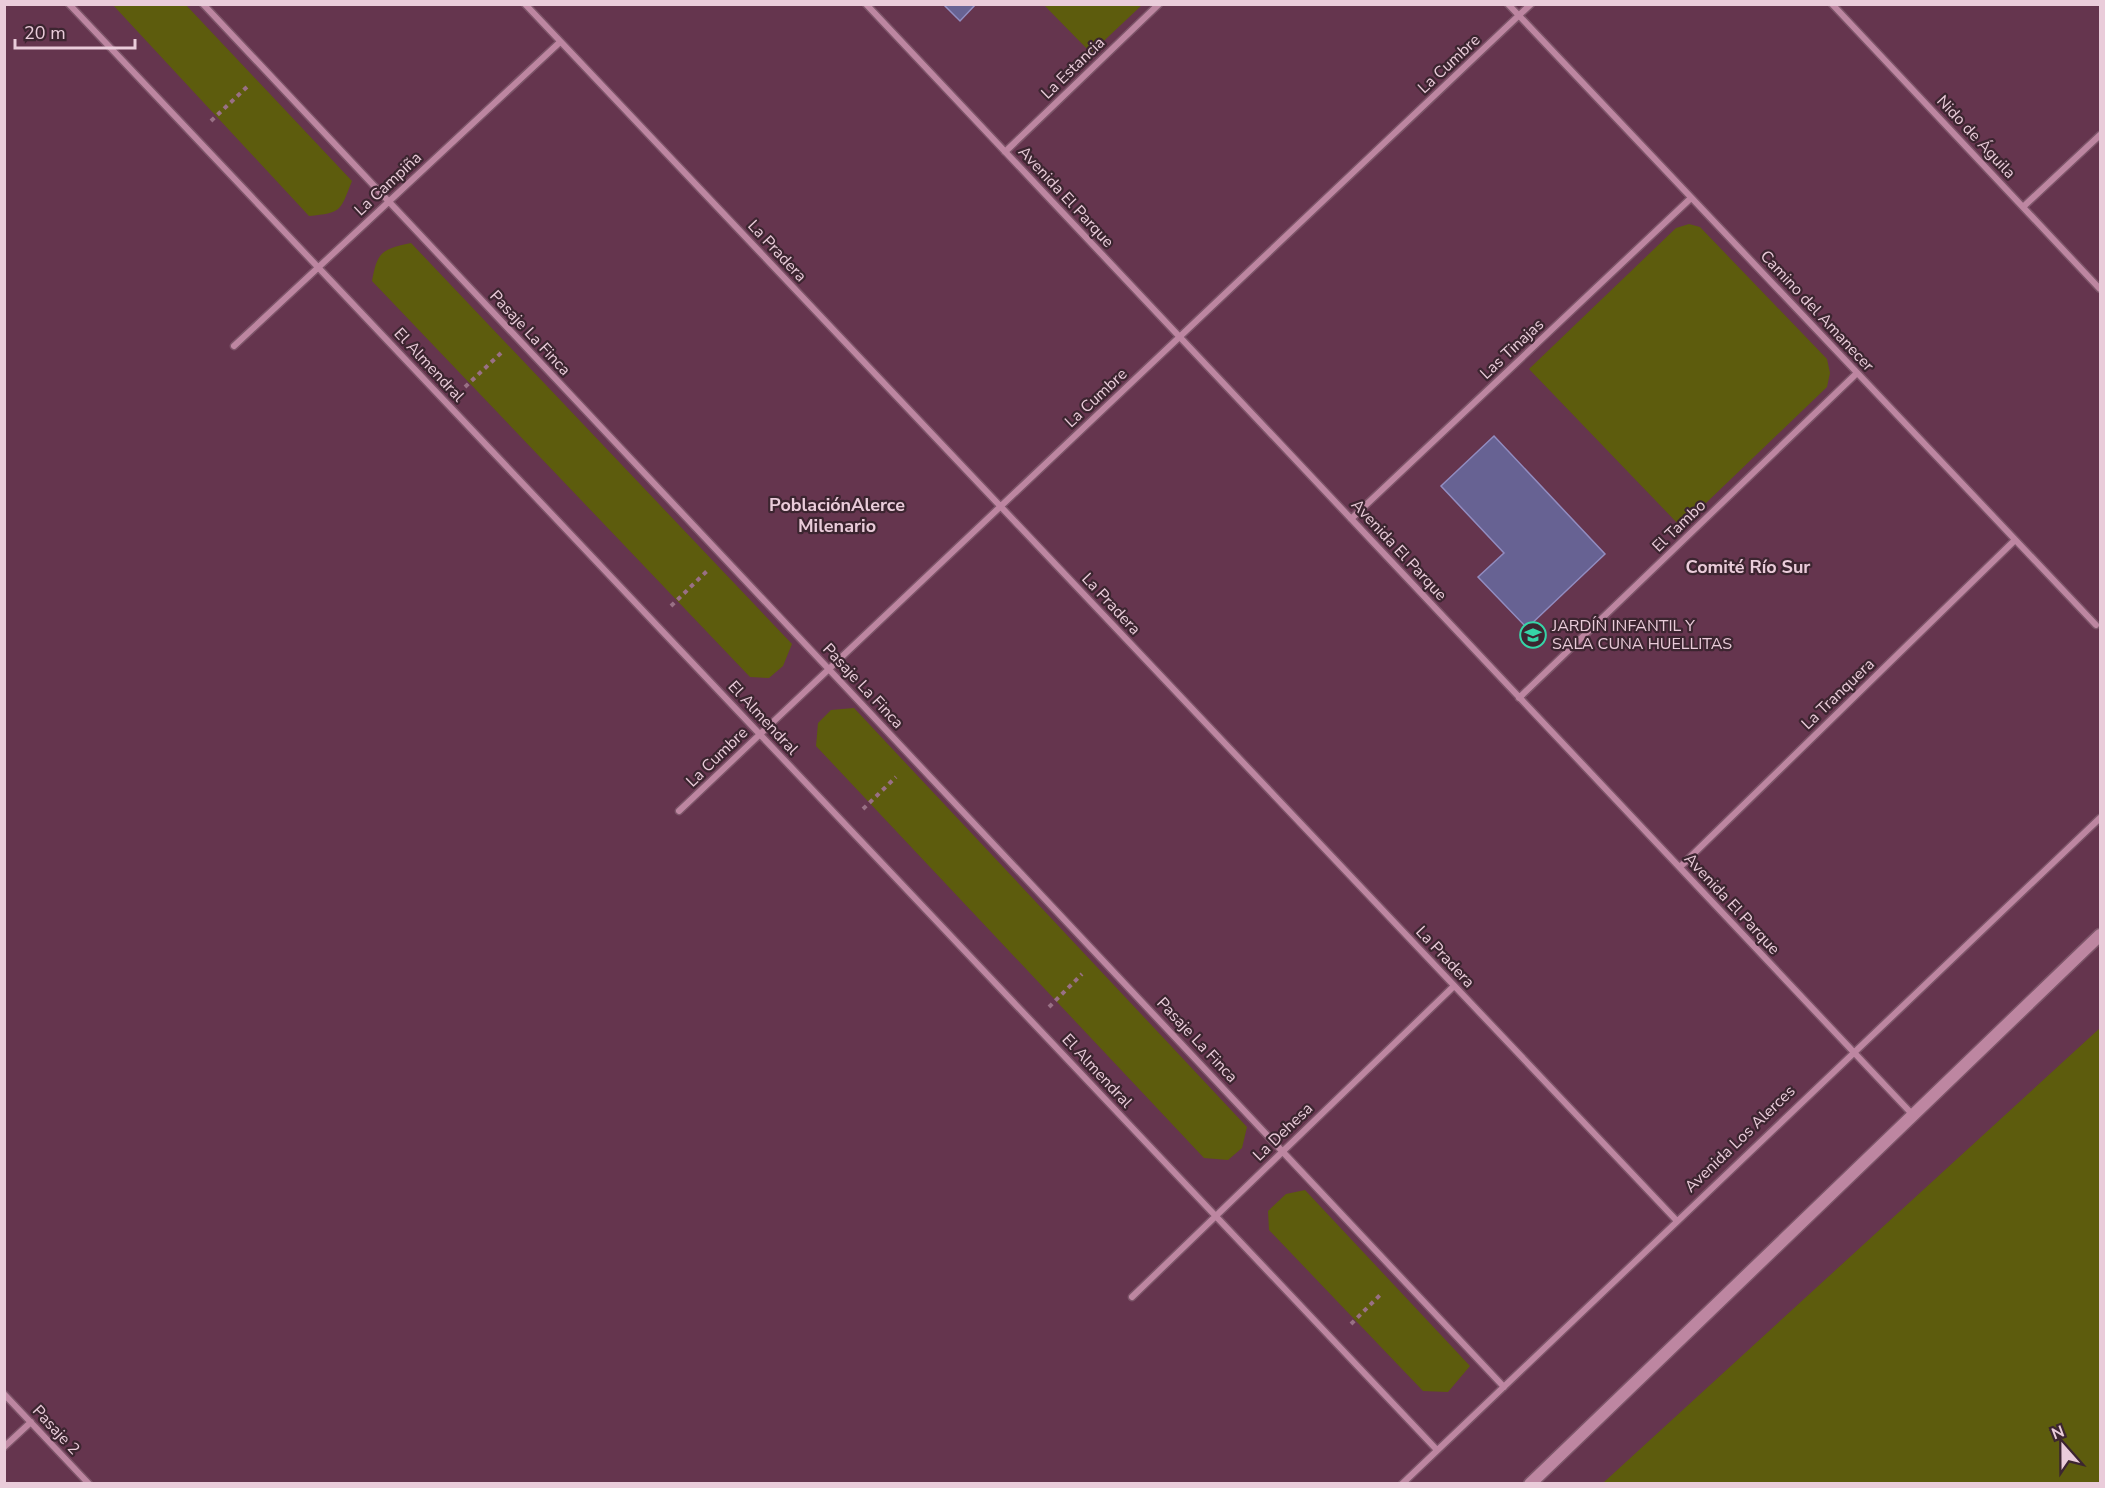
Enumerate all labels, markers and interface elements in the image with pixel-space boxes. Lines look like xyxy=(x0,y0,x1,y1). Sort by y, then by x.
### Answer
scale bar xyxy=(15,12,135,50)
text: 20 m xyxy=(24,21,66,45)
street label: La Cumbre xyxy=(1413,29,1485,99)
street label: La Estancia xyxy=(1036,32,1110,104)
street label: Nido de Águila xyxy=(1932,90,2020,184)
street label: Avenida El Parque xyxy=(1013,141,1119,253)
street label: La Campiña xyxy=(350,147,426,221)
street label: La Pradera xyxy=(743,215,811,287)
street label: Camino del Amanecer xyxy=(1755,246,1879,377)
street label: Pasaje La Finca xyxy=(485,285,575,381)
street label: Las Tinajas xyxy=(1475,314,1549,384)
street label: El Almendral xyxy=(389,323,469,407)
street label: La Cumbre xyxy=(1060,363,1132,433)
district label: PoblaciónAlerce Milenario xyxy=(769,493,905,538)
street label: Avenida El Parque xyxy=(1346,494,1452,606)
street label: El Tambo xyxy=(1647,495,1711,557)
district label: Comité Río Sur xyxy=(1686,555,1810,579)
street label: La Pradera xyxy=(1077,568,1145,640)
place label: JARDÍN INFANTIL Y SALA CUNA HUELLITAS xyxy=(1551,615,1732,655)
school or university icon: JARDÍN INFANTIL Y SALA CUNA HUELLITAS xyxy=(1518,620,1548,650)
street label: Pasaje La Finca xyxy=(818,638,908,734)
street label: La Tranquera xyxy=(1797,653,1879,735)
street label: El Almendral xyxy=(723,676,803,760)
street label: La Cumbre xyxy=(681,722,753,792)
street label: Avenida El Parque xyxy=(1679,848,1785,960)
street label: La Pradera xyxy=(1411,921,1479,993)
street label: Pasaje La Finca xyxy=(1152,992,1242,1088)
street label: El Almendral xyxy=(1057,1029,1137,1113)
street label: Avenida Los Alerces xyxy=(1680,1080,1800,1198)
street label: La Dehesa xyxy=(1248,1098,1318,1166)
street label: Pasaje 2 xyxy=(27,1400,85,1460)
north arrow xyxy=(2033,1416,2093,1476)
text: N xyxy=(2048,1421,2068,1445)

